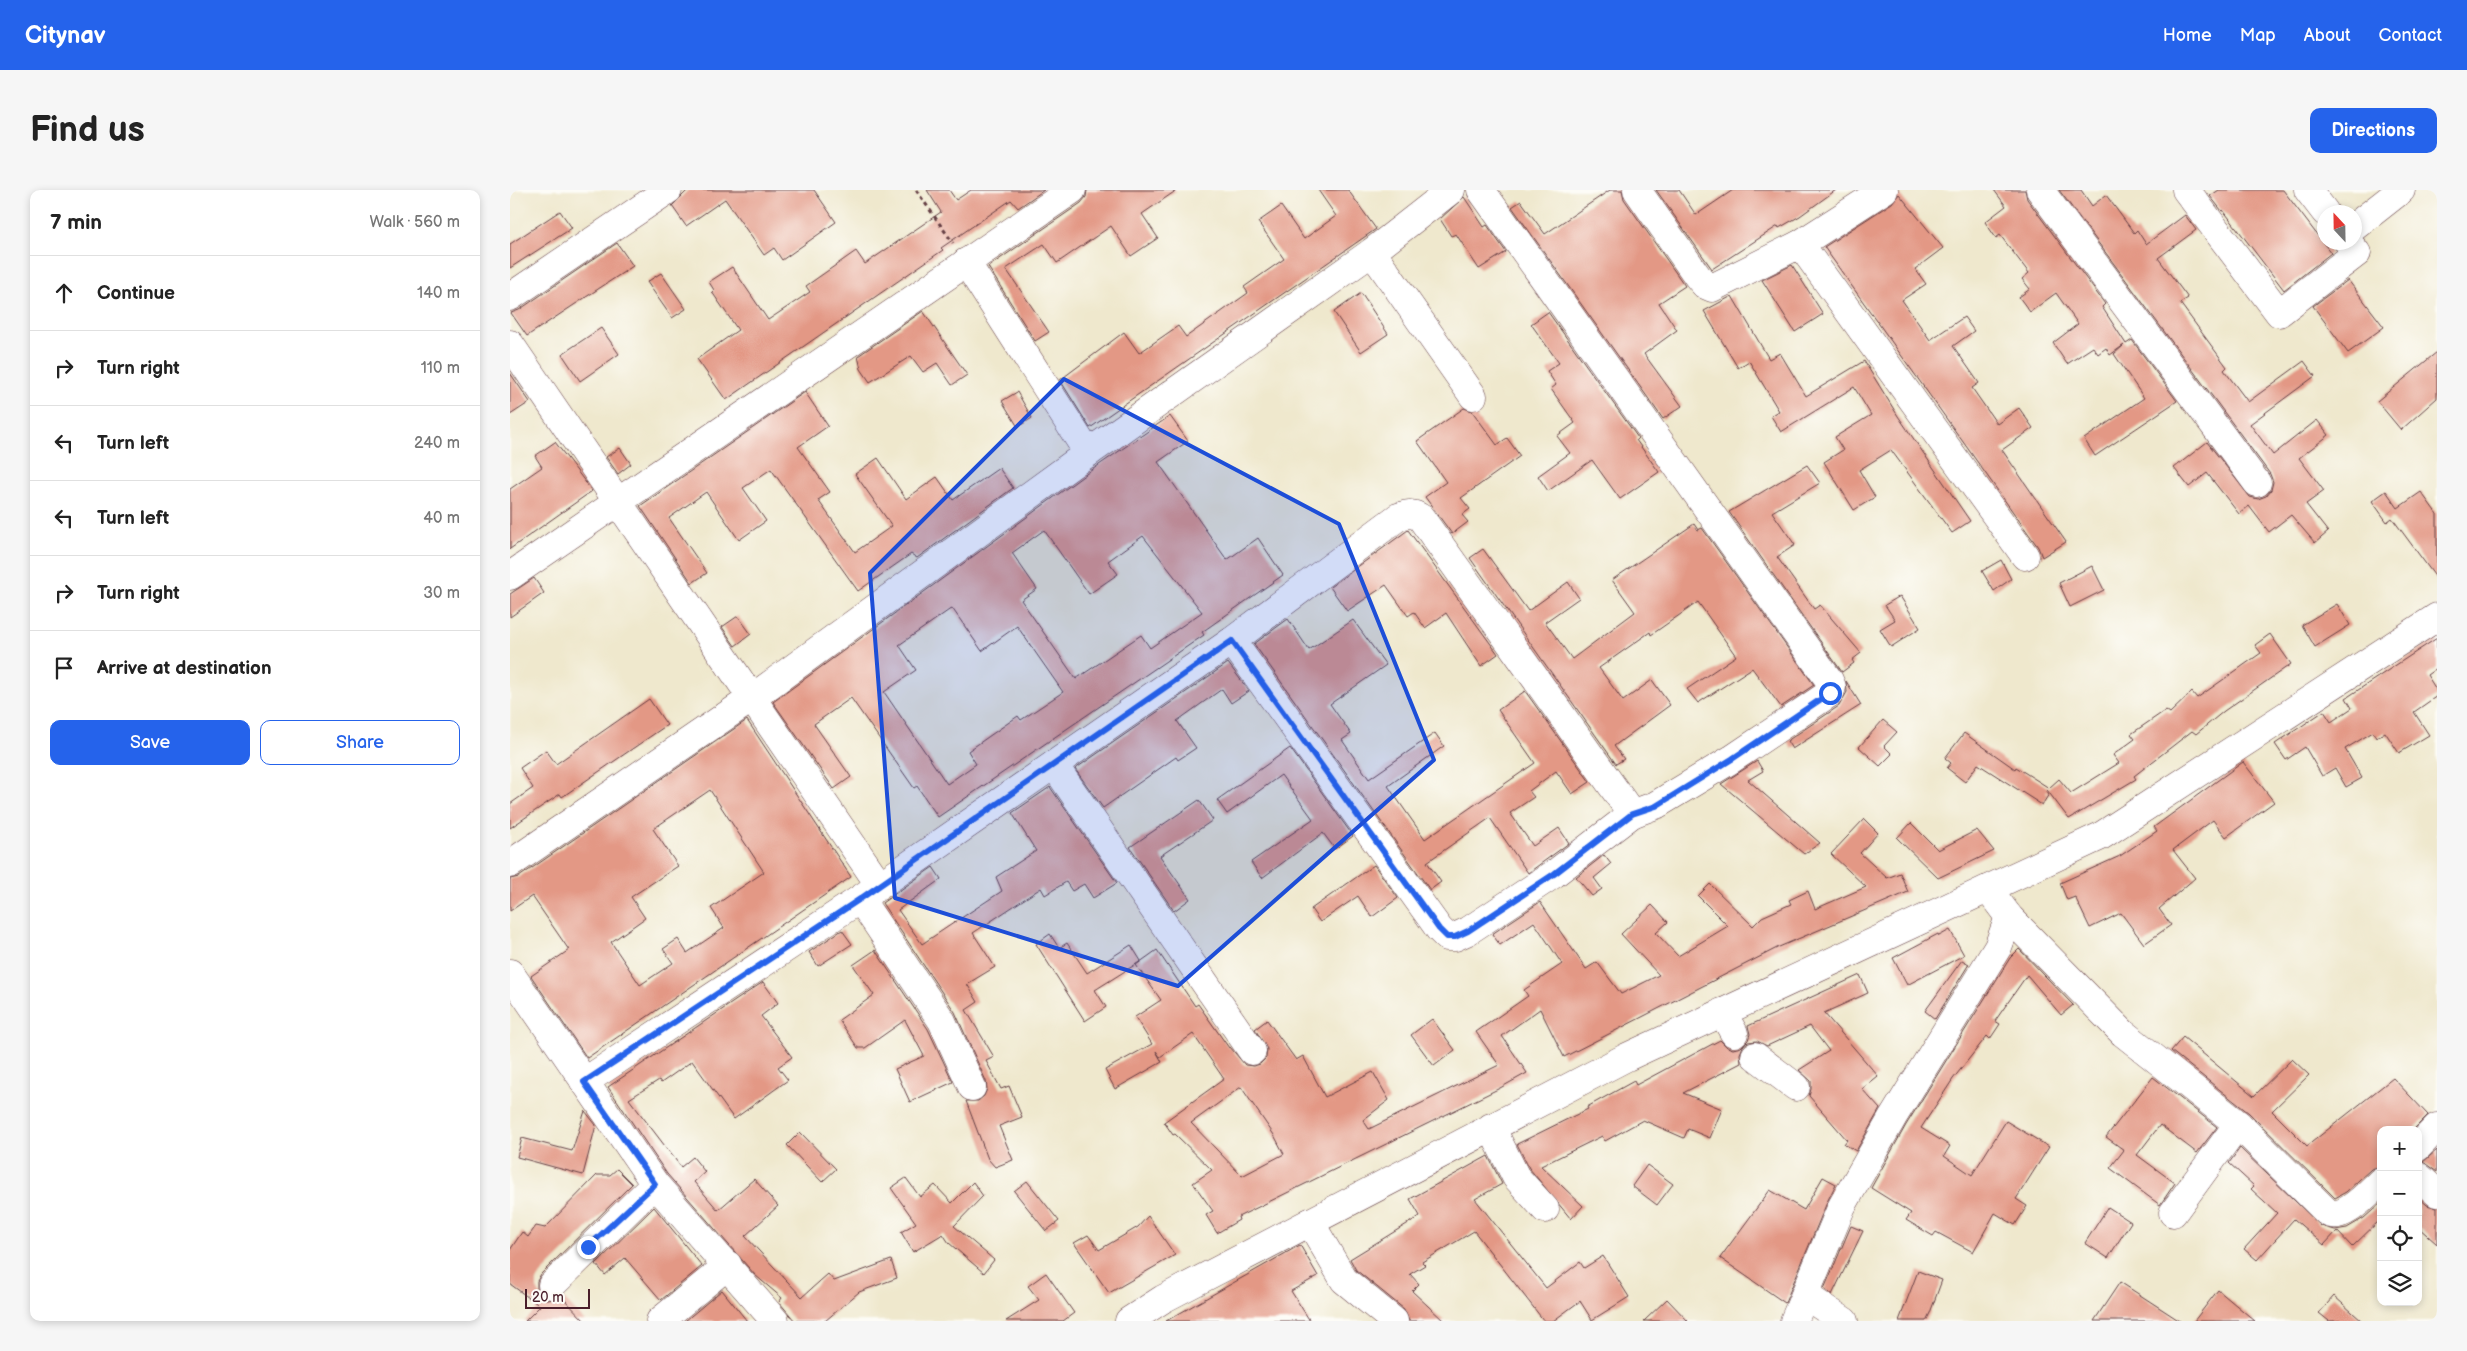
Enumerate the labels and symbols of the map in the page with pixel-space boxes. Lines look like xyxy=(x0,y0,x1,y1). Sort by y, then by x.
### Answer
north arrow xyxy=(2317,205,2362,250)
route start xyxy=(1819,682,1842,705)
route end xyxy=(577,1236,600,1259)
scale bar xyxy=(525,1286,590,1309)

